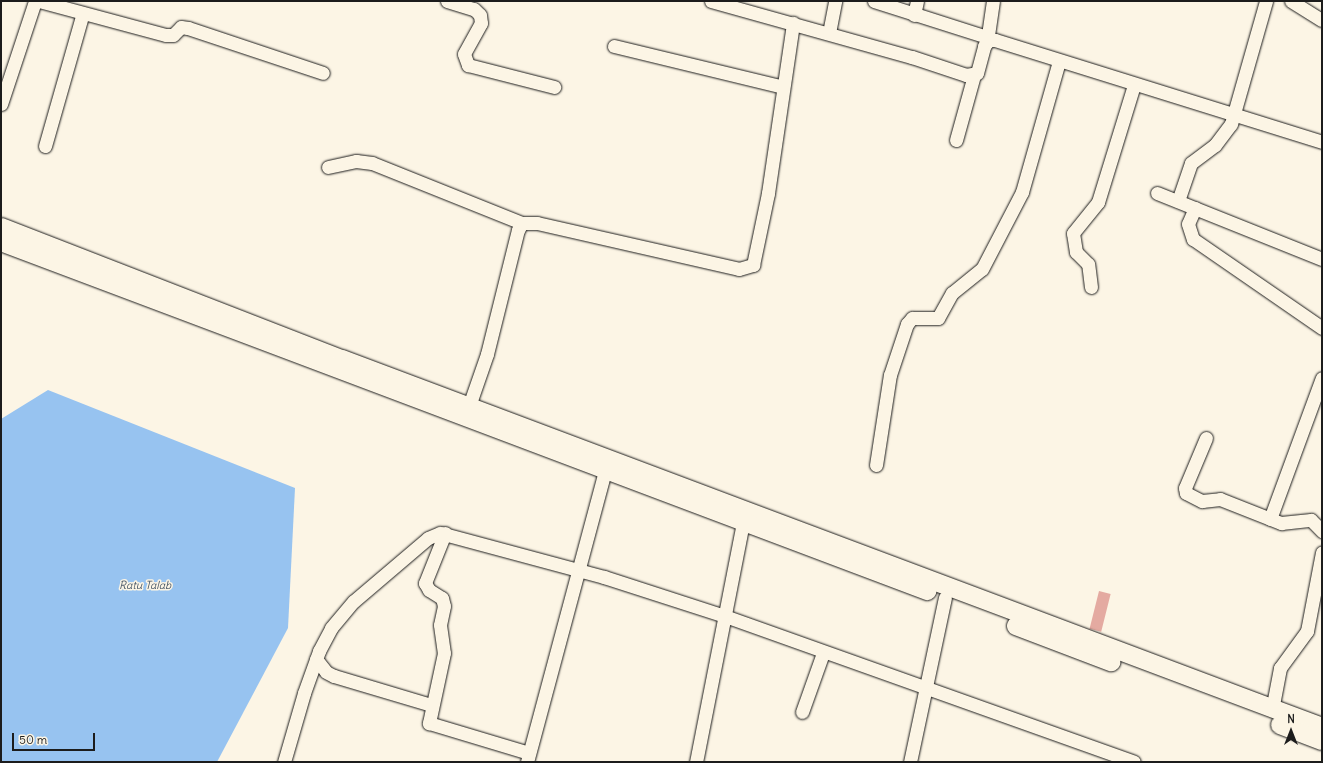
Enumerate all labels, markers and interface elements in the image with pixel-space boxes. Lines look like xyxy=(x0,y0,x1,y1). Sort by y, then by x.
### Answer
water label: Ratu Talab xyxy=(119,578,171,592)
north arrow xyxy=(1271,711,1311,751)
text: N xyxy=(1287,712,1295,726)
scale bar xyxy=(14,725,97,751)
text: 50 m xyxy=(19,732,47,747)

